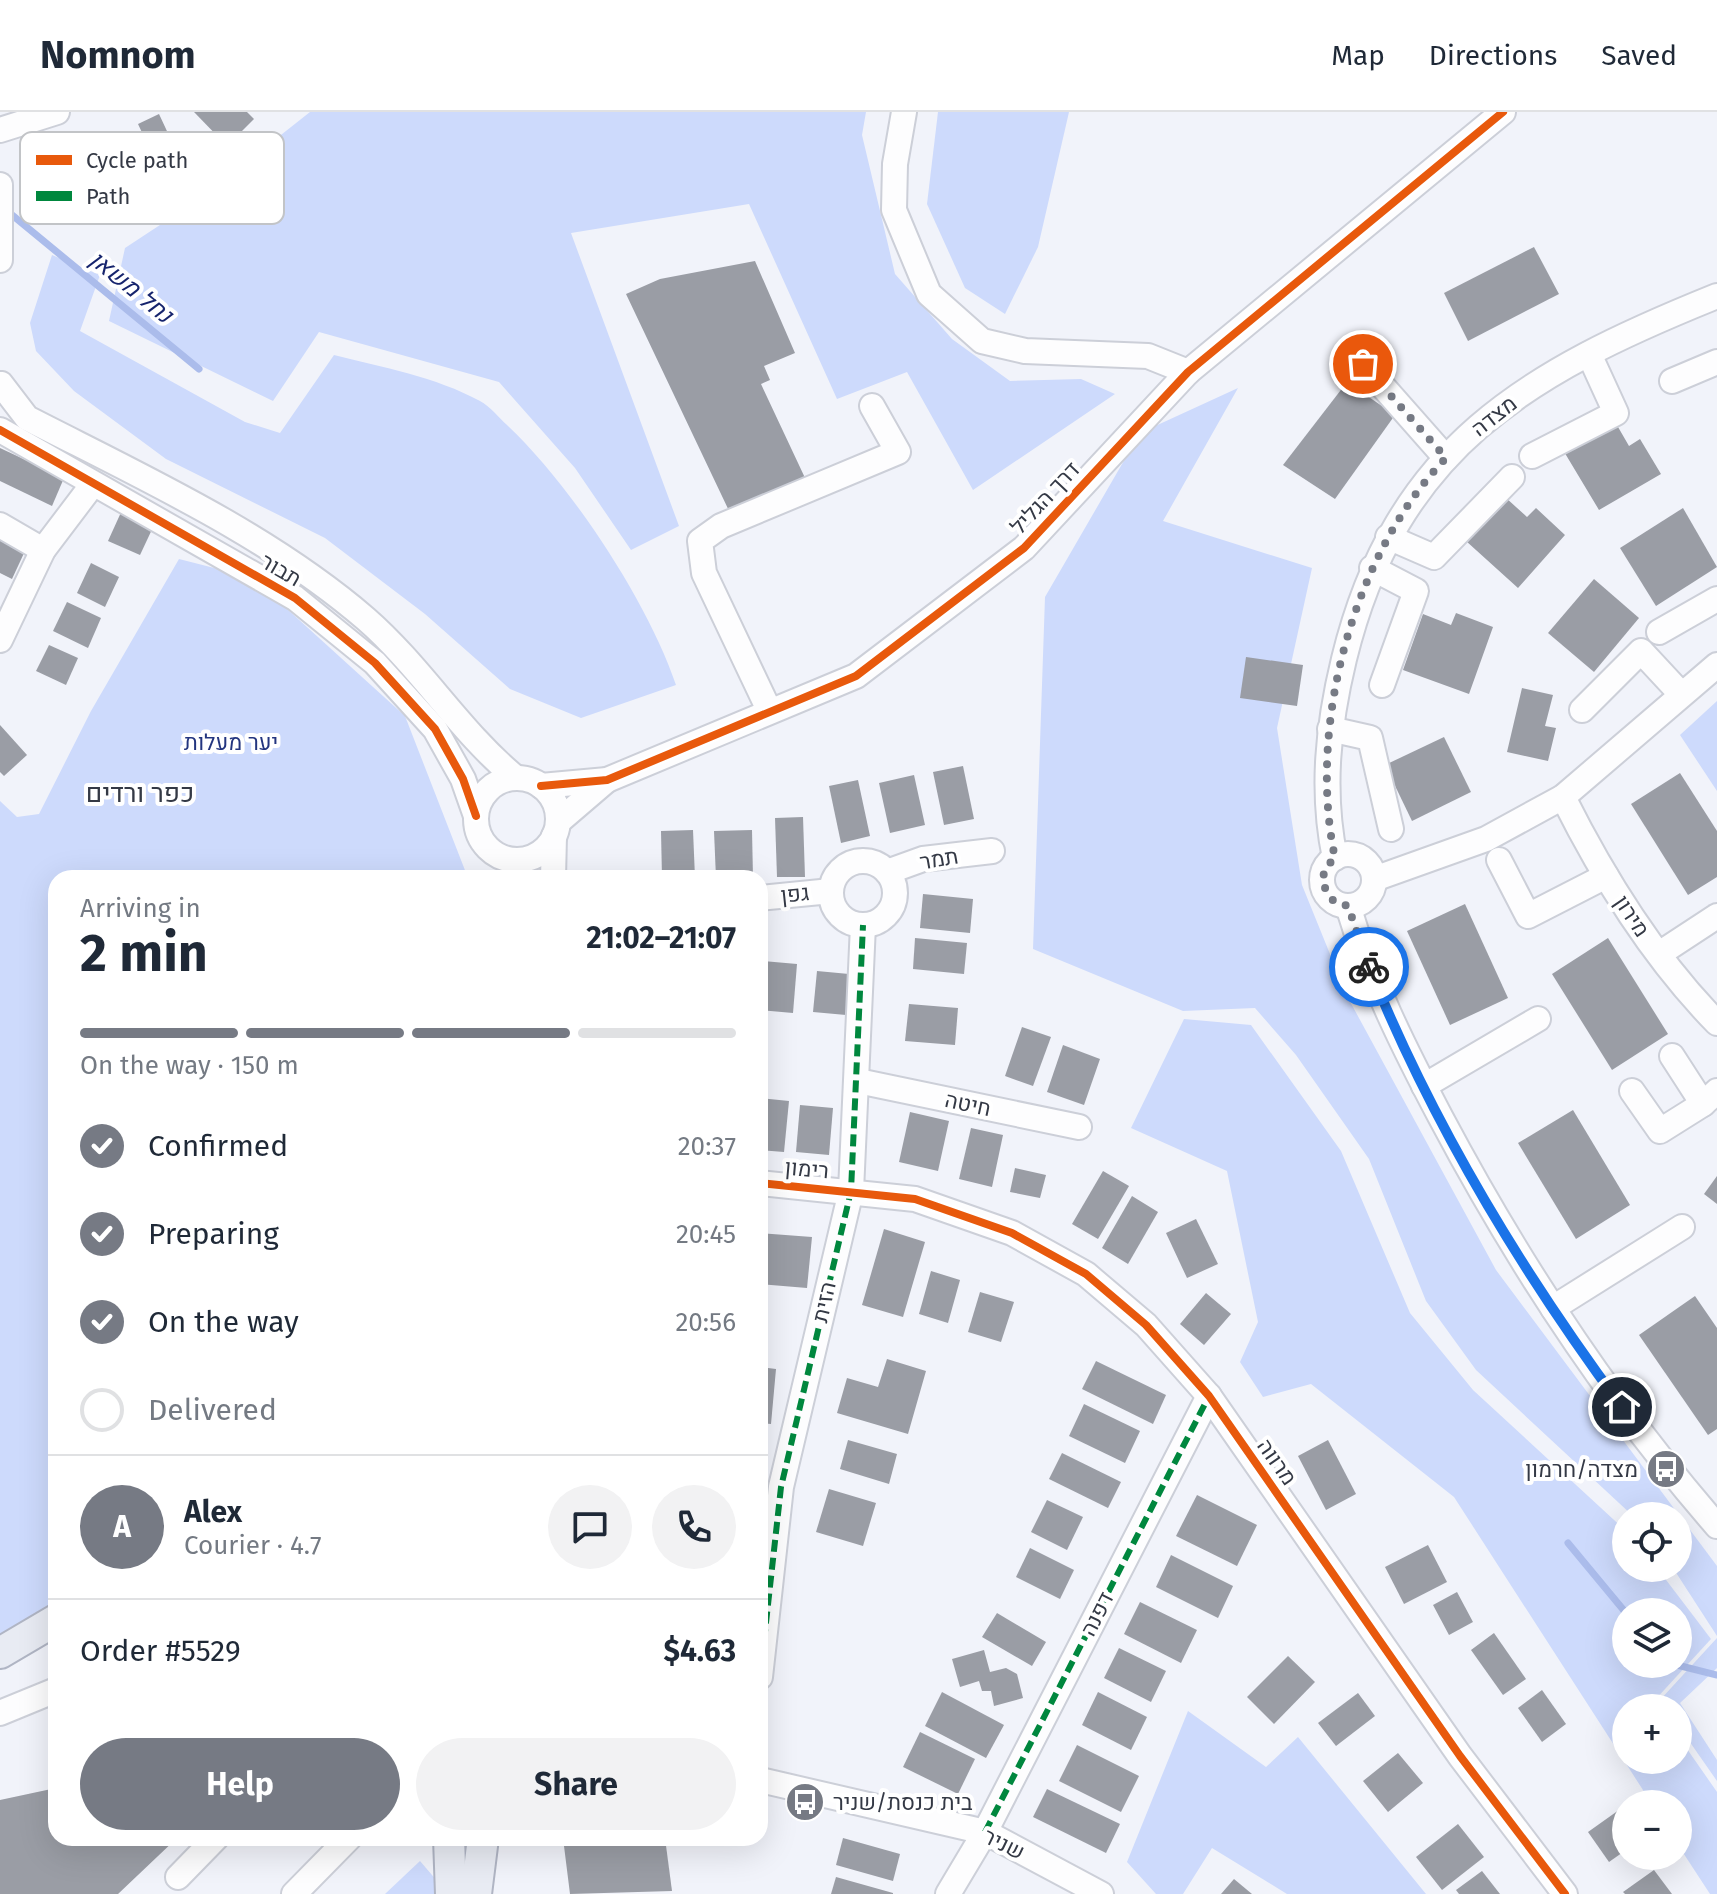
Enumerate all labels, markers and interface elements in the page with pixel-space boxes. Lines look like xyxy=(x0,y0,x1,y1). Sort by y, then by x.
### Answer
text: Nomnom xyxy=(40,32,196,78)
text: Map xyxy=(1331,39,1385,72)
text: Directions xyxy=(1429,39,1557,72)
text: Saved xyxy=(1601,39,1677,72)
legend xyxy=(20,132,284,224)
text: Cycle path xyxy=(86,147,188,174)
text: Path xyxy=(86,183,130,210)
water label: נחל משאן xyxy=(84,245,180,330)
pin xyxy=(1329,330,1397,398)
icon: bag xyxy=(1341,342,1385,386)
street label: מצדה xyxy=(1466,390,1522,442)
street label: דרך הגליל xyxy=(1005,456,1085,540)
street label: תבור xyxy=(256,548,306,592)
park label: יער מעלות xyxy=(184,729,278,756)
district label: כפר ורדים xyxy=(86,778,194,809)
street label: תמר xyxy=(918,842,960,876)
street label: גפן xyxy=(779,879,811,909)
street label: מירון xyxy=(1608,890,1656,942)
text: Arriving in xyxy=(80,893,201,924)
text: 21:02–21:07 xyxy=(586,920,736,956)
text: 2 min xyxy=(80,922,208,985)
courier xyxy=(1329,927,1409,1007)
icon: bike xyxy=(1347,945,1391,989)
text: On the way · 150 m xyxy=(80,1050,299,1081)
street label: חיטה xyxy=(942,1086,994,1122)
icon: check xyxy=(80,1124,124,1168)
text: Confirmed xyxy=(148,1128,288,1164)
text: 20:37 xyxy=(678,1131,736,1162)
street label: רימון xyxy=(784,1154,830,1184)
icon: check xyxy=(80,1212,124,1256)
text: Preparing xyxy=(148,1216,279,1252)
text: 20:45 xyxy=(676,1219,736,1250)
street label: הזית xyxy=(806,1279,842,1325)
icon: check xyxy=(80,1300,124,1344)
text: On the way xyxy=(148,1304,299,1340)
text: 20:56 xyxy=(675,1307,736,1338)
pin xyxy=(1588,1373,1656,1441)
icon: home xyxy=(1600,1385,1644,1429)
text: Delivered xyxy=(148,1392,277,1428)
street label: מרווה xyxy=(1251,1434,1303,1490)
bus stop icon: מצדה/חרמון xyxy=(1645,1448,1687,1490)
place label: מצדה/חרמון xyxy=(1525,1456,1638,1483)
button: chat xyxy=(548,1485,632,1569)
button: phone xyxy=(652,1485,736,1569)
text: Alex xyxy=(184,1494,242,1530)
map controls xyxy=(1612,1502,1692,1870)
button: locate xyxy=(1612,1502,1692,1582)
text: A xyxy=(113,1509,131,1545)
text: Courier · 4.7 xyxy=(184,1530,322,1561)
street label: דפנה xyxy=(1074,1587,1120,1641)
button: layers xyxy=(1612,1598,1692,1678)
text: Order #5529 xyxy=(80,1633,241,1669)
text: $4.63 xyxy=(663,1633,736,1669)
button: + xyxy=(1612,1694,1692,1774)
button: Help xyxy=(80,1738,400,1830)
button: Share xyxy=(416,1738,736,1830)
bus stop icon: בית כנסת/שניר xyxy=(784,1781,826,1823)
place label: בית כנסת/שניר xyxy=(833,1789,973,1816)
button: − xyxy=(1612,1790,1692,1870)
street label: שניר xyxy=(979,1822,1029,1866)

